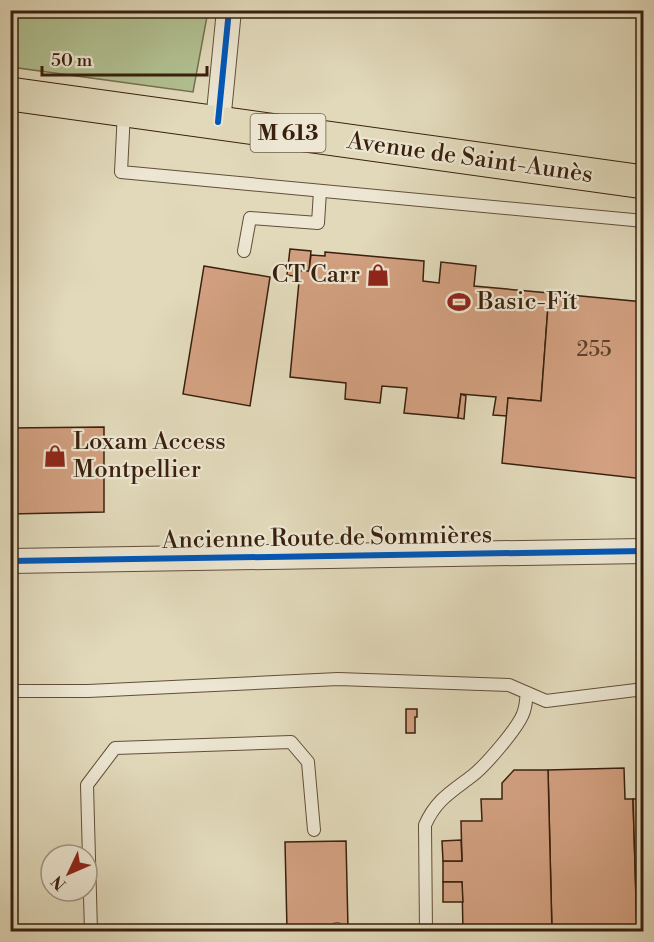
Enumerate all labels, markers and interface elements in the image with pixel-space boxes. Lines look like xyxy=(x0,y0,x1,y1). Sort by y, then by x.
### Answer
scale bar xyxy=(42,39,207,77)
text: 50 m xyxy=(51,49,93,72)
road number: M 613 xyxy=(250,114,326,152)
street label: Avenue de Saint-Aunès xyxy=(344,126,595,190)
place label: CT Carr xyxy=(272,260,360,290)
shop icon: CT Carr xyxy=(365,262,391,288)
place label: Basic-Fit xyxy=(476,287,578,317)
sports icon: Basic-Fit xyxy=(446,289,472,315)
house number: 255 xyxy=(576,337,612,363)
place label: Loxam Access Montpellier xyxy=(73,427,226,485)
shop icon: Loxam Access Montpellier xyxy=(42,443,68,469)
street label: Ancienne Route de Sommières xyxy=(161,520,492,556)
north arrow xyxy=(39,843,99,903)
text: N xyxy=(47,871,71,894)

